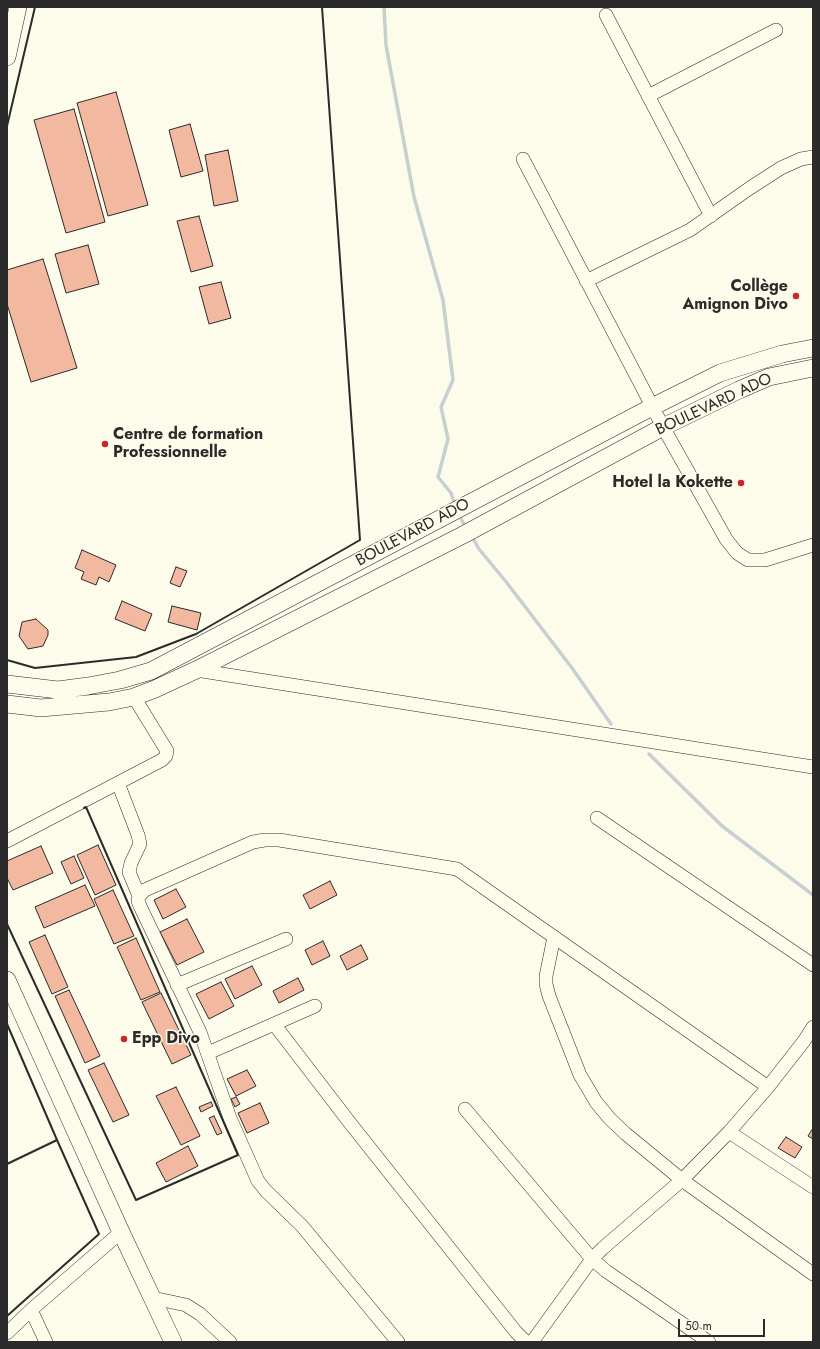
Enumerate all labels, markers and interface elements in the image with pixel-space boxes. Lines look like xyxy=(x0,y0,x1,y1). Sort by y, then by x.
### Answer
place label: Collège Amignon Divo xyxy=(683,277,788,315)
marker: Collège Amignon Divo xyxy=(791,291,801,301)
street label: BOULEVARD ADO xyxy=(653,370,775,440)
place label: Centre de formation Professionnelle xyxy=(113,425,263,463)
marker: Centre de formation Professionnelle xyxy=(100,439,110,449)
place label: Hotel la Kokette xyxy=(612,473,733,493)
marker: Hotel la Kokette xyxy=(736,478,746,488)
street label: BOULEVARD ADO xyxy=(353,495,473,571)
place label: Epp Divo xyxy=(132,1029,200,1049)
marker: Epp Divo xyxy=(119,1034,129,1044)
scale bar xyxy=(680,1311,767,1337)
text: 50 m xyxy=(685,1317,712,1335)

